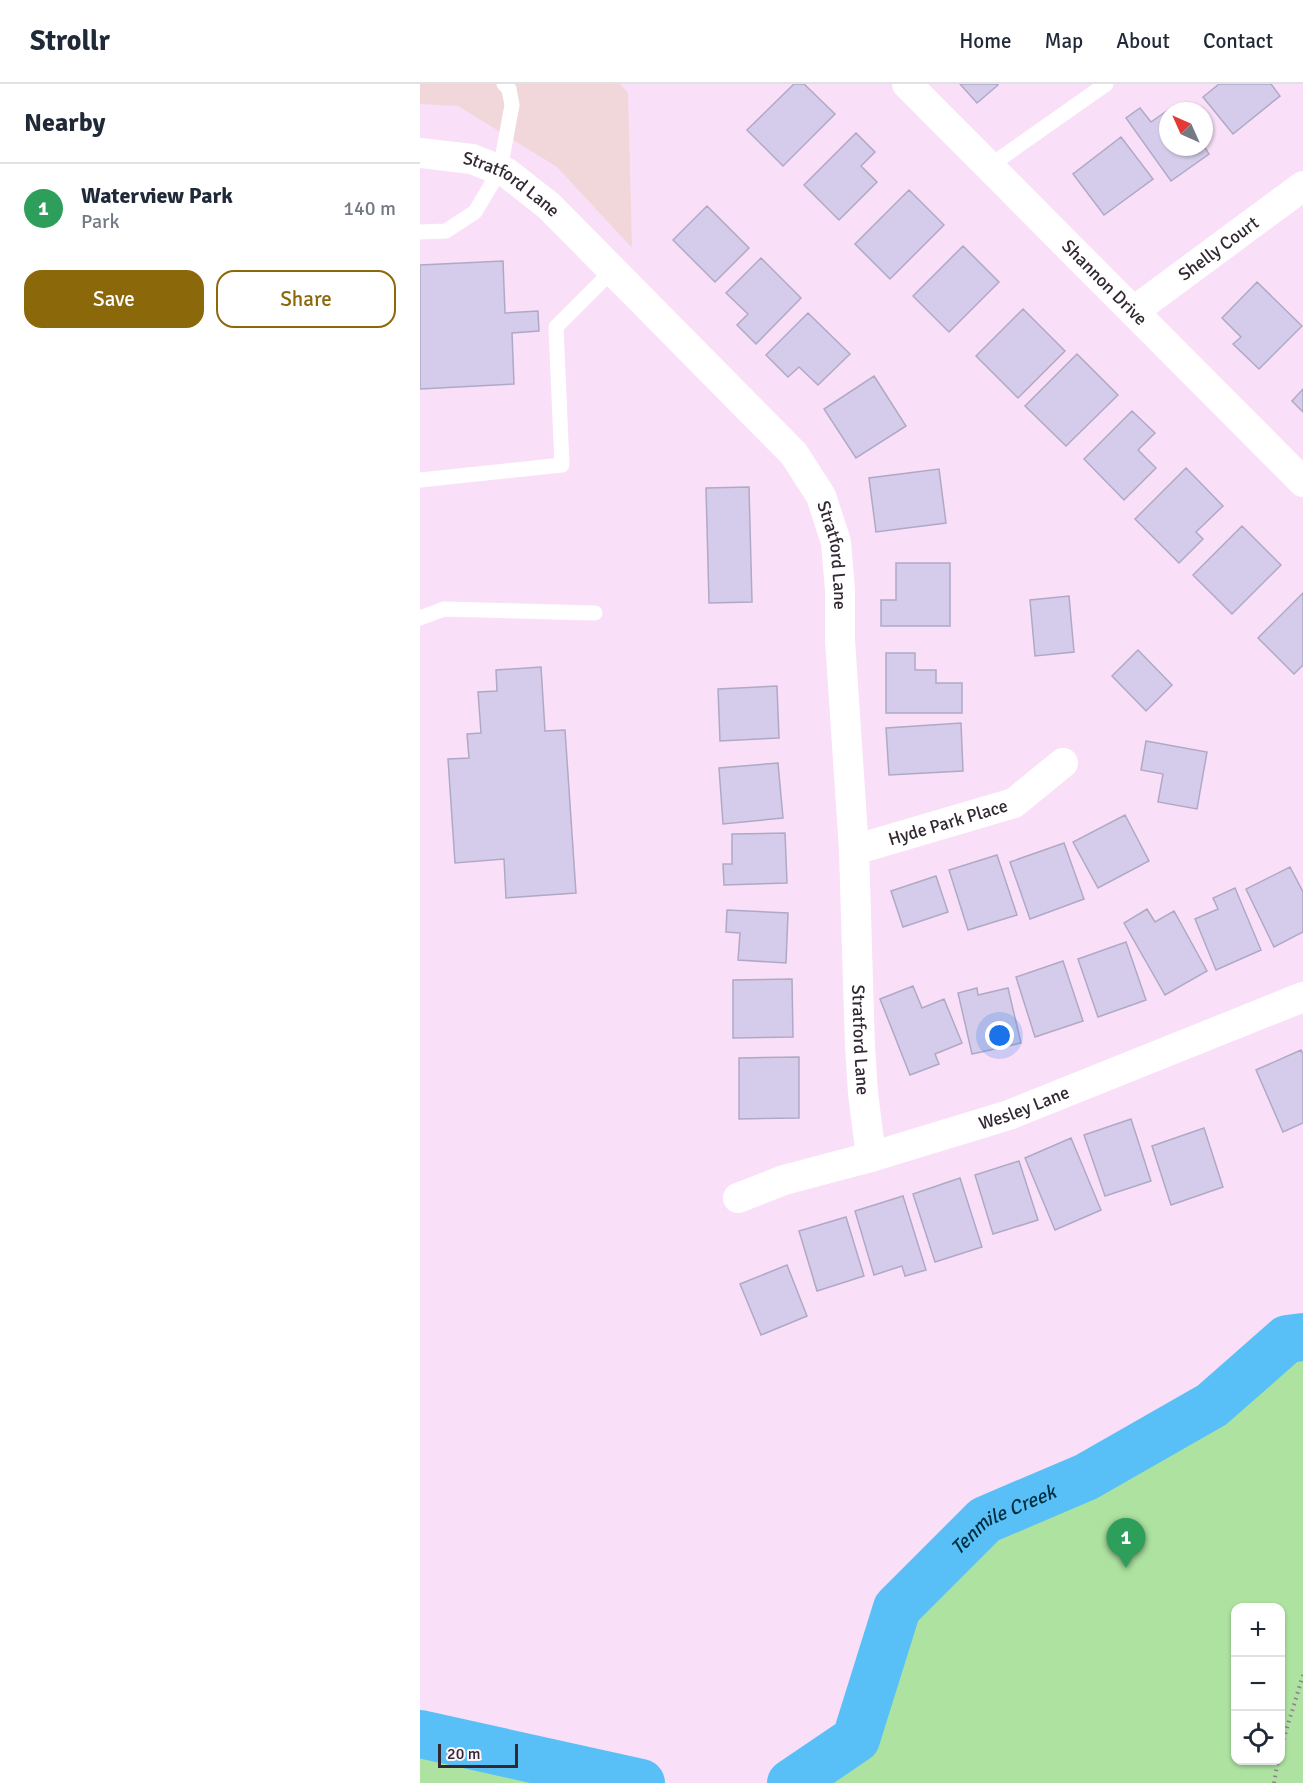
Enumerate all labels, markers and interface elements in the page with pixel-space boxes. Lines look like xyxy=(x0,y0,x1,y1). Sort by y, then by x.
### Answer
text: Strollr xyxy=(30,24,110,58)
text: Home xyxy=(959,28,1012,54)
text: Map xyxy=(1045,28,1083,54)
text: About xyxy=(1116,28,1170,54)
text: Contact xyxy=(1203,28,1273,54)
north arrow xyxy=(1159,102,1213,156)
text: Nearby xyxy=(24,107,105,139)
street label: Stratford Lane xyxy=(462,147,565,222)
text: Waterview Park xyxy=(81,182,233,209)
text: 1 xyxy=(38,196,49,221)
text: 140 m xyxy=(343,196,396,221)
text: Park xyxy=(81,209,119,234)
street label: Shelly Court xyxy=(1174,212,1263,286)
street label: Shannon Drive xyxy=(1057,235,1152,330)
button: Save xyxy=(24,270,204,328)
button: Share xyxy=(216,270,396,328)
street label: Stratford Lane xyxy=(812,498,851,610)
street label: Hyde Park Place xyxy=(886,794,1010,850)
street label: Stratford Lane xyxy=(847,984,874,1096)
your location xyxy=(985,1021,1014,1050)
street label: Wesley Lane xyxy=(976,1081,1072,1135)
water label: Tenmile Creek xyxy=(945,1479,1062,1560)
pin: 1 xyxy=(1106,1518,1146,1568)
map controls xyxy=(1231,1603,1285,1765)
button: + xyxy=(1231,1603,1285,1657)
button: − xyxy=(1231,1657,1285,1711)
button: locate xyxy=(1231,1711,1285,1765)
scale bar xyxy=(438,1741,518,1768)
text: 20 m xyxy=(447,1744,481,1764)

